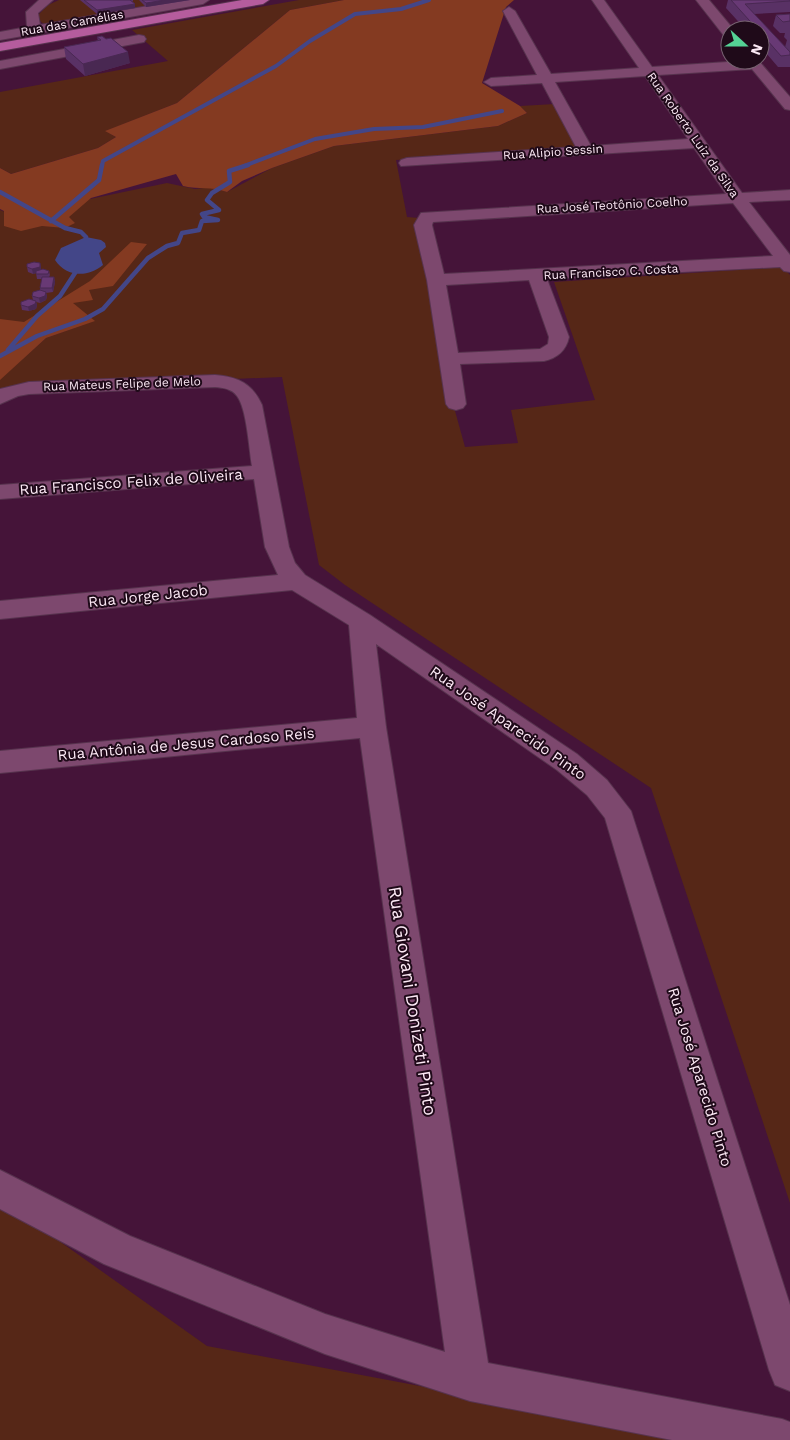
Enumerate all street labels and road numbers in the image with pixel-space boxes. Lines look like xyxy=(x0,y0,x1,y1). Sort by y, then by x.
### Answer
street label: Rua das Camélias xyxy=(20,7,124,39)
street label: Rua Roberto Luiz da Silva xyxy=(644,70,742,200)
street label: Rua Alipio Sessin xyxy=(503,142,603,162)
street label: Rua José Teotônio Coelho xyxy=(536,194,688,216)
street label: Rua Francisco C. Costa xyxy=(543,261,679,283)
street label: Rua Mateus Felipe de Melo xyxy=(43,374,201,394)
street label: Rua Francisco Felix de Oliveira xyxy=(19,465,244,499)
street label: Rua Jorge Jacob xyxy=(87,581,209,611)
street label: Rua José Aparecido Pinto xyxy=(427,662,589,784)
street label: Rua Antônia de Jesus Cardoso Reis xyxy=(57,724,315,764)
street label: Rua Giovani Donizeti Pinto xyxy=(385,885,441,1117)
street label: Rua José Aparecido Pinto xyxy=(664,985,736,1169)

